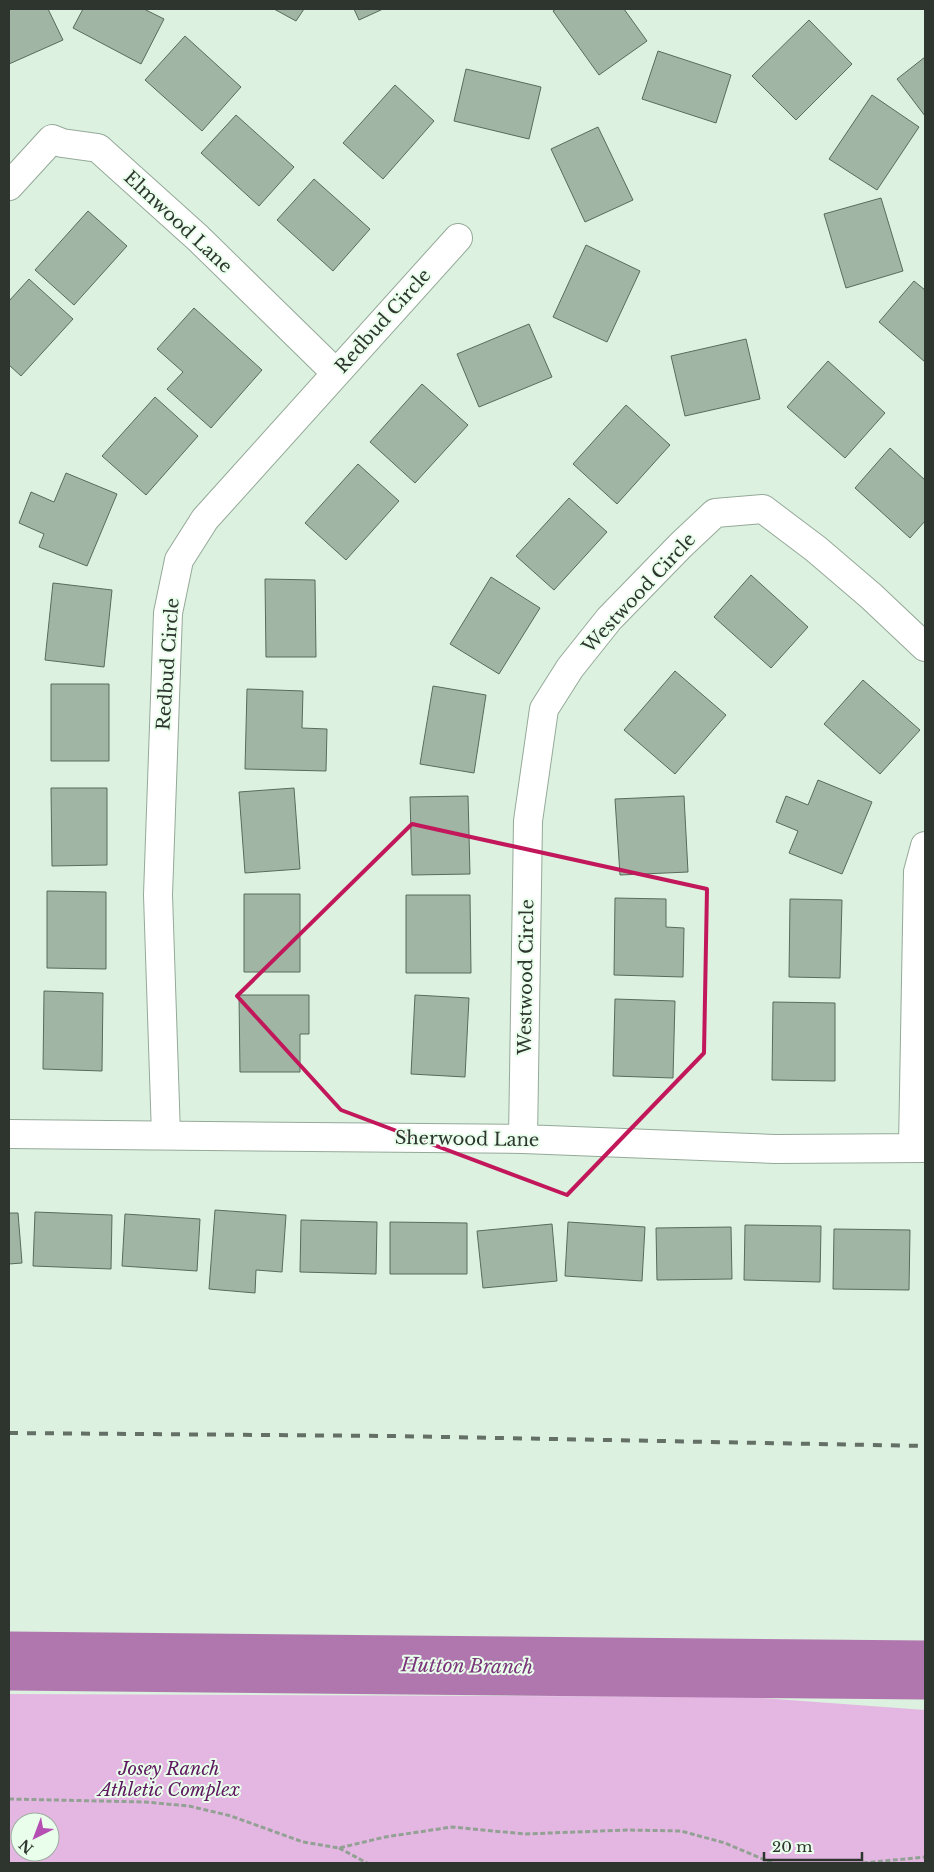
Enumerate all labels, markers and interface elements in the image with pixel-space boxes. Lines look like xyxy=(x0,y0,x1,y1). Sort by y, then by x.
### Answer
street label: Elmwood Lane xyxy=(119,166,237,278)
street label: Redbud Circle xyxy=(331,264,435,378)
street label: Westwood Circle xyxy=(577,529,700,658)
street label: Redbud Circle xyxy=(152,597,184,731)
street label: Westwood Circle xyxy=(514,899,538,1056)
street label: Sherwood Lane xyxy=(395,1127,539,1151)
water label: Hutton Branch xyxy=(400,1653,534,1679)
park label: Josey Ranch Athletic Complex xyxy=(96,1758,240,1801)
north arrow xyxy=(10,1812,60,1862)
scale bar xyxy=(764,1830,862,1862)
text: N xyxy=(15,1836,37,1858)
text: 20 m xyxy=(772,1837,812,1856)

